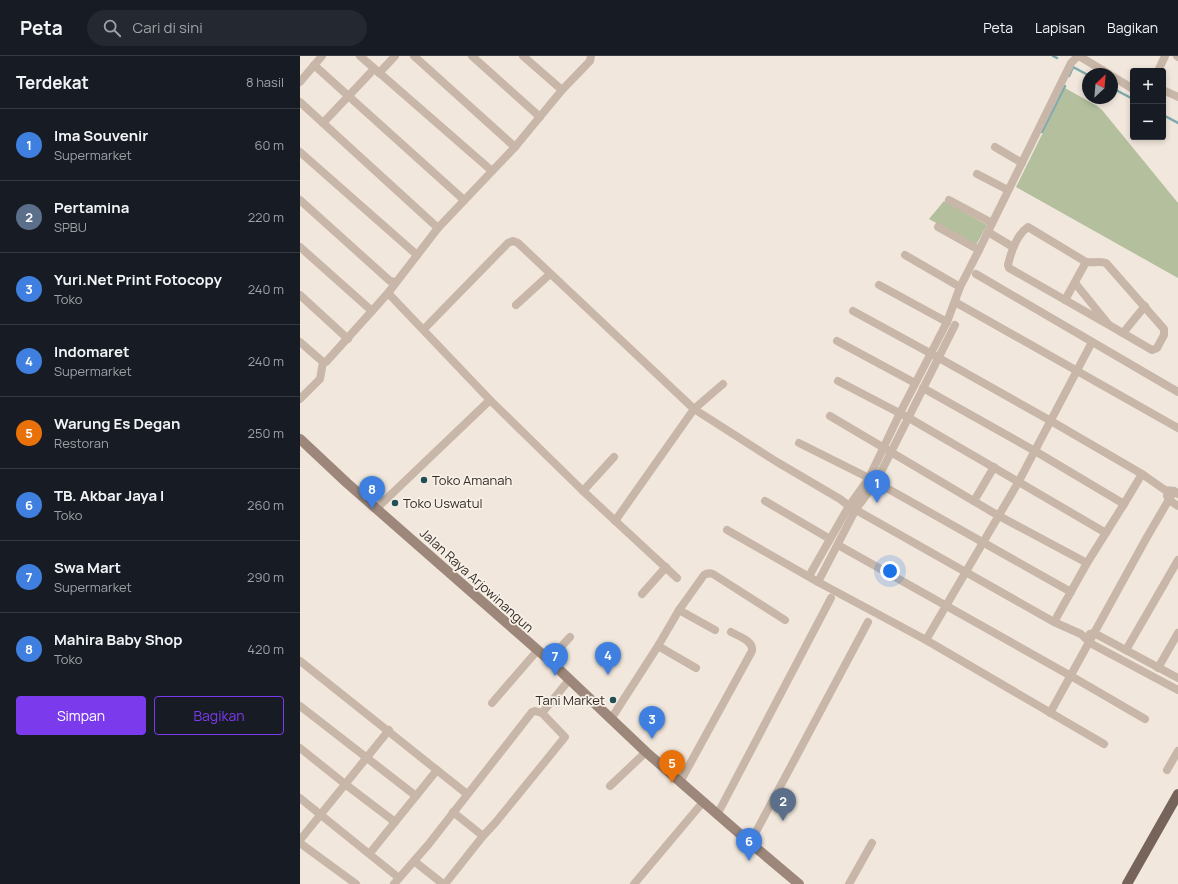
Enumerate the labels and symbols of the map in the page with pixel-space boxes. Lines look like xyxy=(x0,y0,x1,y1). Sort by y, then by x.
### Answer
north arrow xyxy=(1082,68,1118,104)
pin: 1 xyxy=(864,470,890,503)
place label: Toko Amanah xyxy=(432,471,512,489)
marker: Toko Amanah xyxy=(419,475,429,485)
pin: 8 xyxy=(359,476,385,509)
place label: Toko Uswatul xyxy=(403,494,482,512)
marker: Toko Uswatul xyxy=(390,498,400,508)
street label: Jalan Raya Arjowinangun xyxy=(416,524,538,636)
your location xyxy=(880,561,900,581)
pin: 4 xyxy=(595,642,621,675)
pin: 7 xyxy=(542,643,568,676)
place label: Tani Market xyxy=(536,691,605,709)
marker: Tani Market xyxy=(608,695,618,705)
pin: 3 xyxy=(639,706,665,739)
pin: 5 xyxy=(659,750,685,783)
pin: 2 xyxy=(770,788,796,821)
pin: 6 xyxy=(736,828,762,861)

